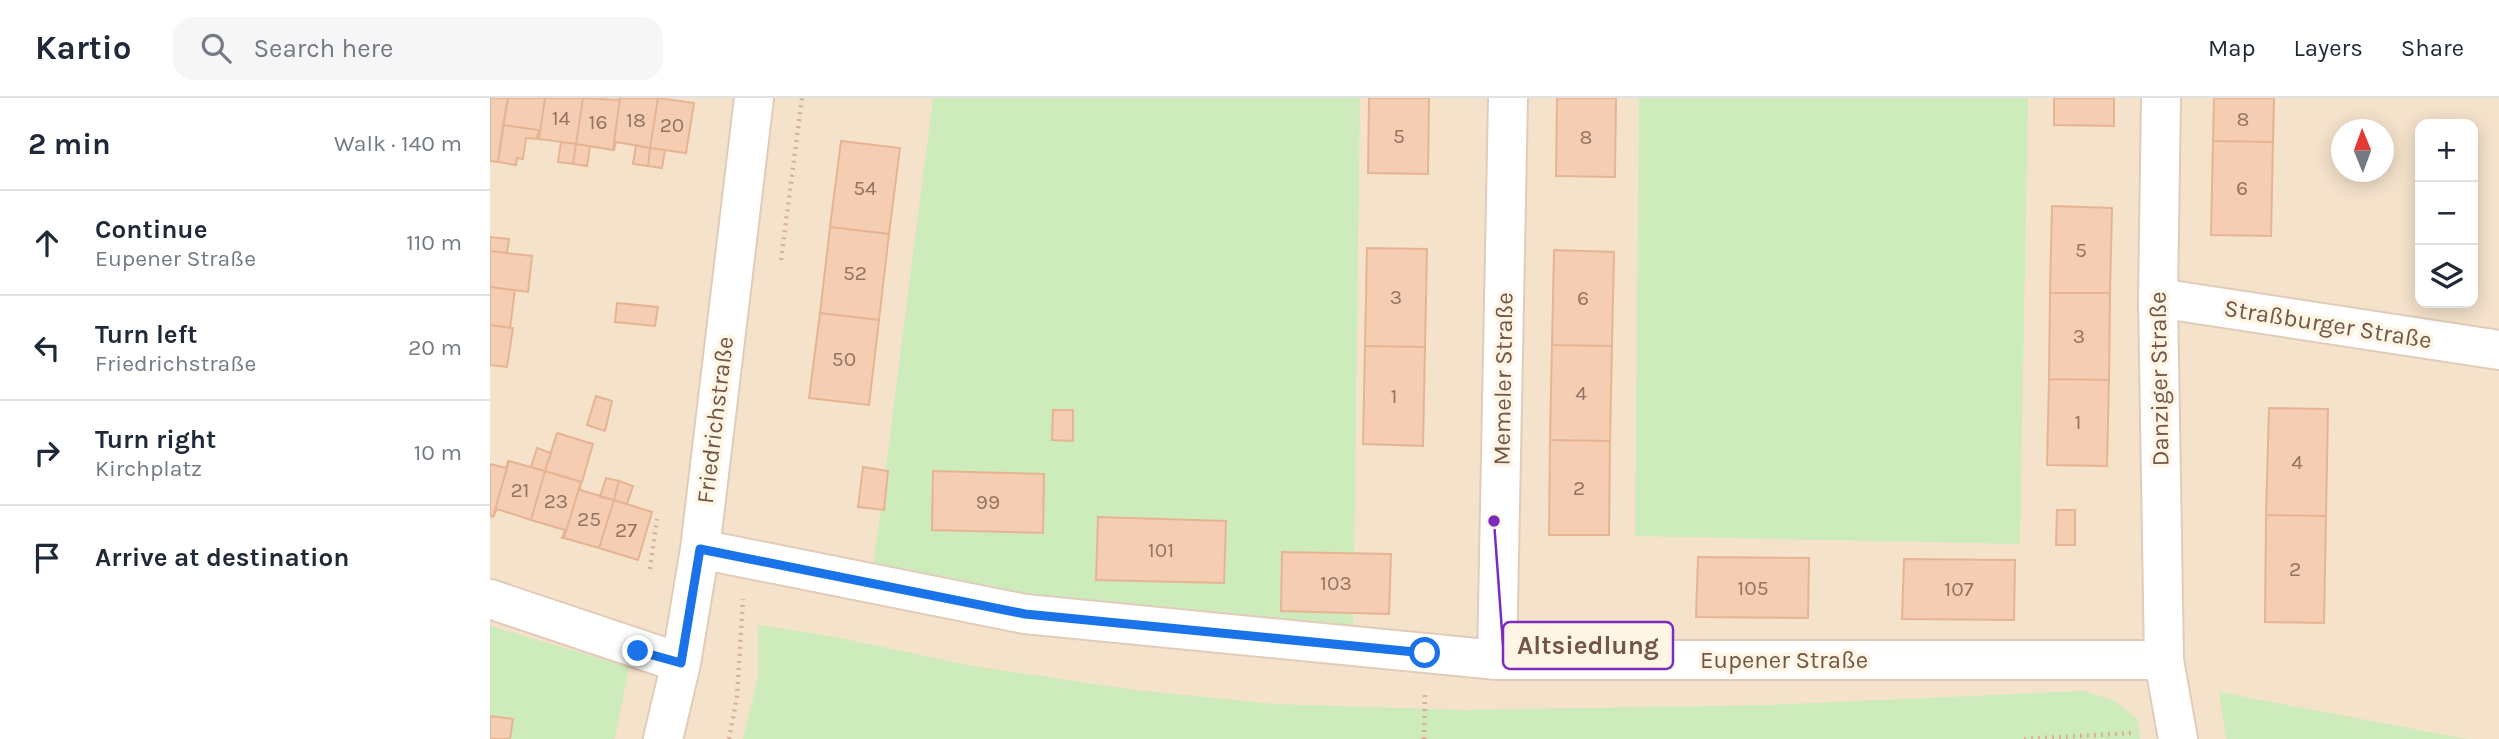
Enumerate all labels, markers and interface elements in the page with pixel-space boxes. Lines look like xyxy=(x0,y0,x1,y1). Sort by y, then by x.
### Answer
search box xyxy=(173,17,663,80)
text: Kartio xyxy=(35,29,131,67)
icon: search xyxy=(197,29,235,67)
text: Search here xyxy=(253,33,393,64)
text: Map xyxy=(2208,34,2256,62)
text: Layers xyxy=(2294,34,2363,62)
text: Share xyxy=(2401,34,2464,62)
house number: 14 xyxy=(552,106,571,130)
house number: 8 xyxy=(2237,107,2249,131)
house number: 18 xyxy=(626,108,646,132)
house number: 16 xyxy=(589,110,607,134)
house number: 20 xyxy=(660,113,684,137)
north arrow xyxy=(2331,119,2394,182)
map controls xyxy=(2415,119,2478,308)
button: + xyxy=(2415,119,2478,182)
house number: 5 xyxy=(1393,124,1405,148)
house number: 8 xyxy=(1580,125,1592,149)
text: 2 min xyxy=(28,126,111,162)
text: Walk · 140 m xyxy=(334,130,462,157)
house number: 54 xyxy=(853,176,877,200)
house number: 6 xyxy=(2236,176,2248,200)
button: − xyxy=(2415,182,2478,245)
text: Continue xyxy=(95,214,207,245)
icon: ahead xyxy=(28,224,66,262)
text: 110 m xyxy=(406,229,462,256)
house number: 5 xyxy=(2075,238,2087,262)
text: Eupener Straße xyxy=(95,245,256,272)
button: layers xyxy=(2415,245,2478,308)
house number: 52 xyxy=(843,261,867,285)
house number: 3 xyxy=(1390,285,1402,309)
house number: 6 xyxy=(1577,286,1589,310)
street label: Danziger Straße xyxy=(2143,291,2175,467)
street label: Memeler Straße xyxy=(1487,292,1519,466)
street label: Straßburger Straße xyxy=(2222,294,2434,354)
text: Turn left xyxy=(95,319,197,350)
house number: 3 xyxy=(2073,324,2085,348)
icon: left xyxy=(28,329,66,367)
text: 20 m xyxy=(408,334,462,361)
street label: Friedrichstraße xyxy=(691,335,739,505)
house number: 50 xyxy=(832,347,856,371)
text: Friedrichstraße xyxy=(95,350,256,377)
house number: 4 xyxy=(1575,381,1587,405)
house number: 1 xyxy=(1391,384,1397,408)
house number: 1 xyxy=(2075,410,2081,434)
text: Turn right xyxy=(95,424,216,455)
icon: right xyxy=(28,434,66,472)
text: 10 m xyxy=(414,439,462,466)
house number: 4 xyxy=(2291,450,2303,474)
text: Kirchplatz xyxy=(95,455,202,482)
house number: 2 xyxy=(1573,476,1585,500)
house number: 21 xyxy=(510,478,530,502)
house number: 23 xyxy=(544,489,568,513)
house number: 99 xyxy=(976,490,1000,514)
house number: 25 xyxy=(577,507,601,531)
house number: 27 xyxy=(615,518,637,542)
house number: 101 xyxy=(1148,538,1174,562)
icon: arrive xyxy=(28,539,66,577)
text: Arrive at destination xyxy=(95,542,349,573)
house number: 2 xyxy=(2289,557,2301,581)
house number: 103 xyxy=(1320,571,1352,595)
house number: 105 xyxy=(1737,576,1769,600)
house number: 107 xyxy=(1944,577,1974,601)
callout: Altsiedlung xyxy=(1503,622,1673,669)
text: Altsiedlung xyxy=(1517,630,1659,661)
route end xyxy=(622,635,653,666)
route start xyxy=(1409,637,1440,668)
street label: Eupener Straße xyxy=(1700,646,1868,674)

